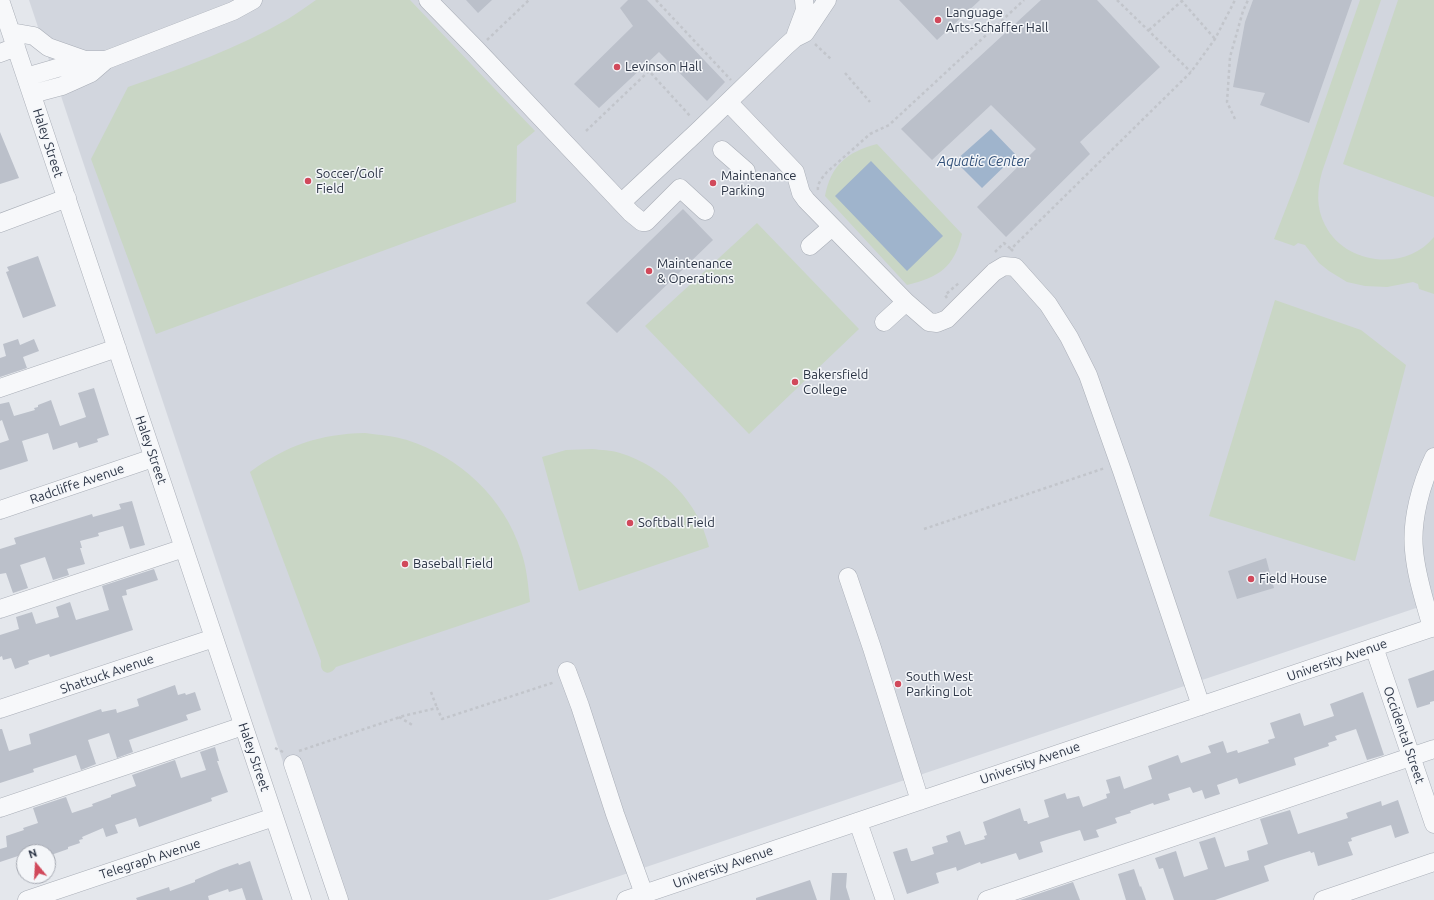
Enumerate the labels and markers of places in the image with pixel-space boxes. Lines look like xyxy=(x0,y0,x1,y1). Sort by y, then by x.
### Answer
place label: Language Arts-Schaffer Hall xyxy=(946,5,1048,36)
marker: Language Arts-Schaffer Hall xyxy=(933,15,943,25)
place label: Levinson Hall xyxy=(625,59,702,75)
marker: Levinson Hall xyxy=(612,62,622,72)
place label: Soccer/Golf Field xyxy=(316,166,383,197)
place label: Maintenance Parking xyxy=(721,168,797,199)
marker: Soccer/Golf Field xyxy=(303,176,313,186)
marker: Maintenance Parking xyxy=(708,178,718,188)
place label: Maintenance & Operations xyxy=(657,256,734,287)
marker: Maintenance & Operations xyxy=(644,266,654,276)
place label: Bakersfield College xyxy=(803,367,868,398)
marker: Bakersfield College xyxy=(790,377,800,387)
place label: Softball Field xyxy=(638,515,715,531)
marker: Softball Field xyxy=(625,518,635,528)
place label: Baseball Field xyxy=(413,556,493,572)
marker: Baseball Field xyxy=(400,559,410,569)
place label: Field House xyxy=(1259,571,1327,587)
marker: Field House xyxy=(1246,574,1256,584)
place label: South West Parking Lot xyxy=(906,669,973,700)
marker: South West Parking Lot xyxy=(893,679,903,689)

